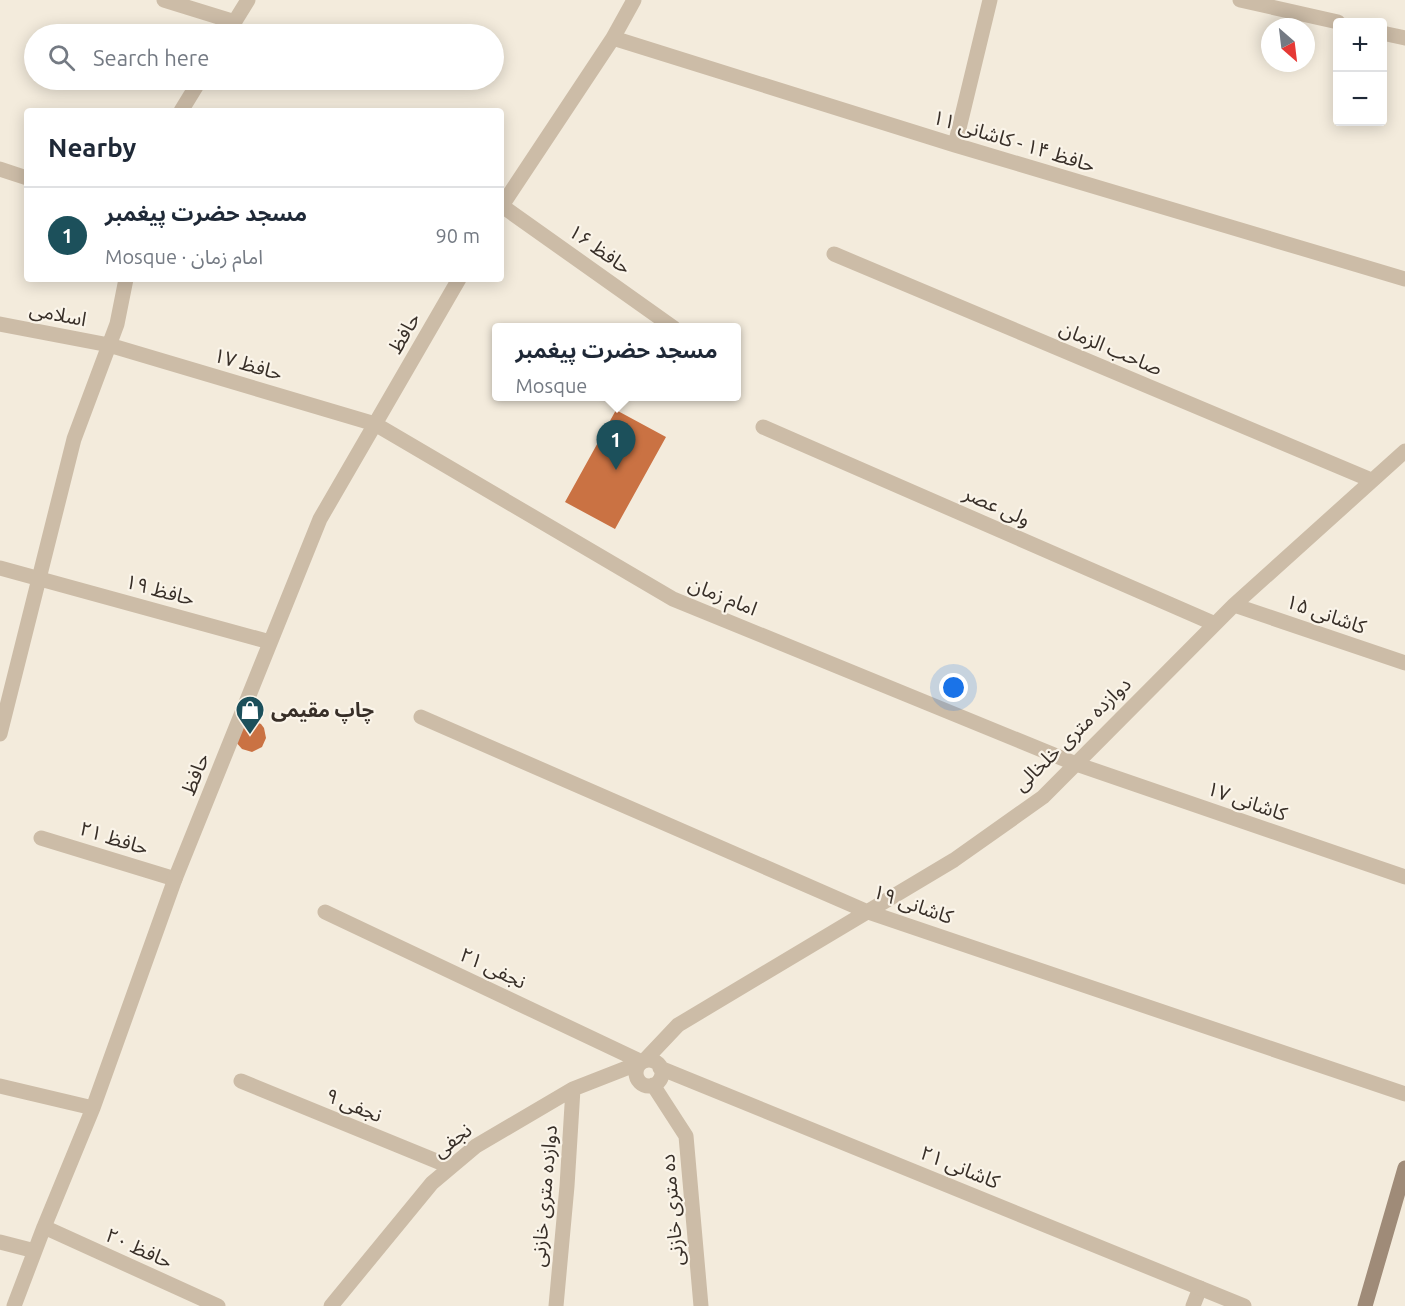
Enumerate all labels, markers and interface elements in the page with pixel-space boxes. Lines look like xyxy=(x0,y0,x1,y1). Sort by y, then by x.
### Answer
north arrow xyxy=(1261,18,1315,72)
map controls xyxy=(1333,18,1387,126)
button: + xyxy=(1333,18,1387,72)
search box xyxy=(24,24,504,90)
icon: search xyxy=(45,41,78,74)
text: Search here xyxy=(93,45,209,70)
button: − xyxy=(1333,72,1387,126)
street label: حافظ ۱۴ - کاشانی ۱۱ xyxy=(930,105,1098,177)
text: Nearby xyxy=(48,133,136,162)
text: مسجد حضرت پیغمبر xyxy=(105,200,307,225)
street label: حافظ ۱۶ xyxy=(565,219,636,278)
text: 1 xyxy=(62,224,73,247)
text: 90 m xyxy=(436,224,480,247)
text: Mosque · امام زمان xyxy=(105,245,263,268)
street label: اسلامی xyxy=(27,297,89,331)
street label: حافظ xyxy=(383,308,424,357)
street label: صاحب الزمان xyxy=(1056,316,1166,380)
popup xyxy=(492,323,741,401)
text: مسجد حضرت پیغمبر xyxy=(515,337,718,362)
street label: حافظ ۱۷ xyxy=(211,343,285,384)
text: Mosque xyxy=(515,374,587,397)
pin: 1 xyxy=(596,420,636,470)
street label: ولی عصر xyxy=(959,480,1034,531)
street label: حافظ ۱۹ xyxy=(123,569,197,610)
street label: امام زمان xyxy=(684,571,761,623)
street label: کاشانی ۱۵ xyxy=(1283,589,1370,639)
street label: دوازده متری خلخالی xyxy=(1008,672,1136,796)
your location xyxy=(939,673,968,702)
shop icon: چاپ مقیمی xyxy=(234,694,266,736)
place label: چاپ مقیمی xyxy=(271,698,374,724)
street label: حافظ xyxy=(176,749,213,798)
street label: کاشانی ۱۷ xyxy=(1204,776,1291,826)
street label: حافظ ۲۱ xyxy=(77,816,151,859)
street label: کاشانی ۱۹ xyxy=(870,879,957,929)
street label: نجفی ۲۱ xyxy=(456,942,530,994)
street label: نجفی ۹ xyxy=(322,1083,386,1127)
street label: نجفی xyxy=(428,1118,476,1162)
street label: دوازده متری خازنی xyxy=(526,1124,562,1268)
street label: کاشانی ۲۱ xyxy=(917,1140,1004,1194)
street label: ده متری خازنی xyxy=(655,1153,689,1267)
street label: حافظ ۲۰ xyxy=(102,1223,176,1272)

